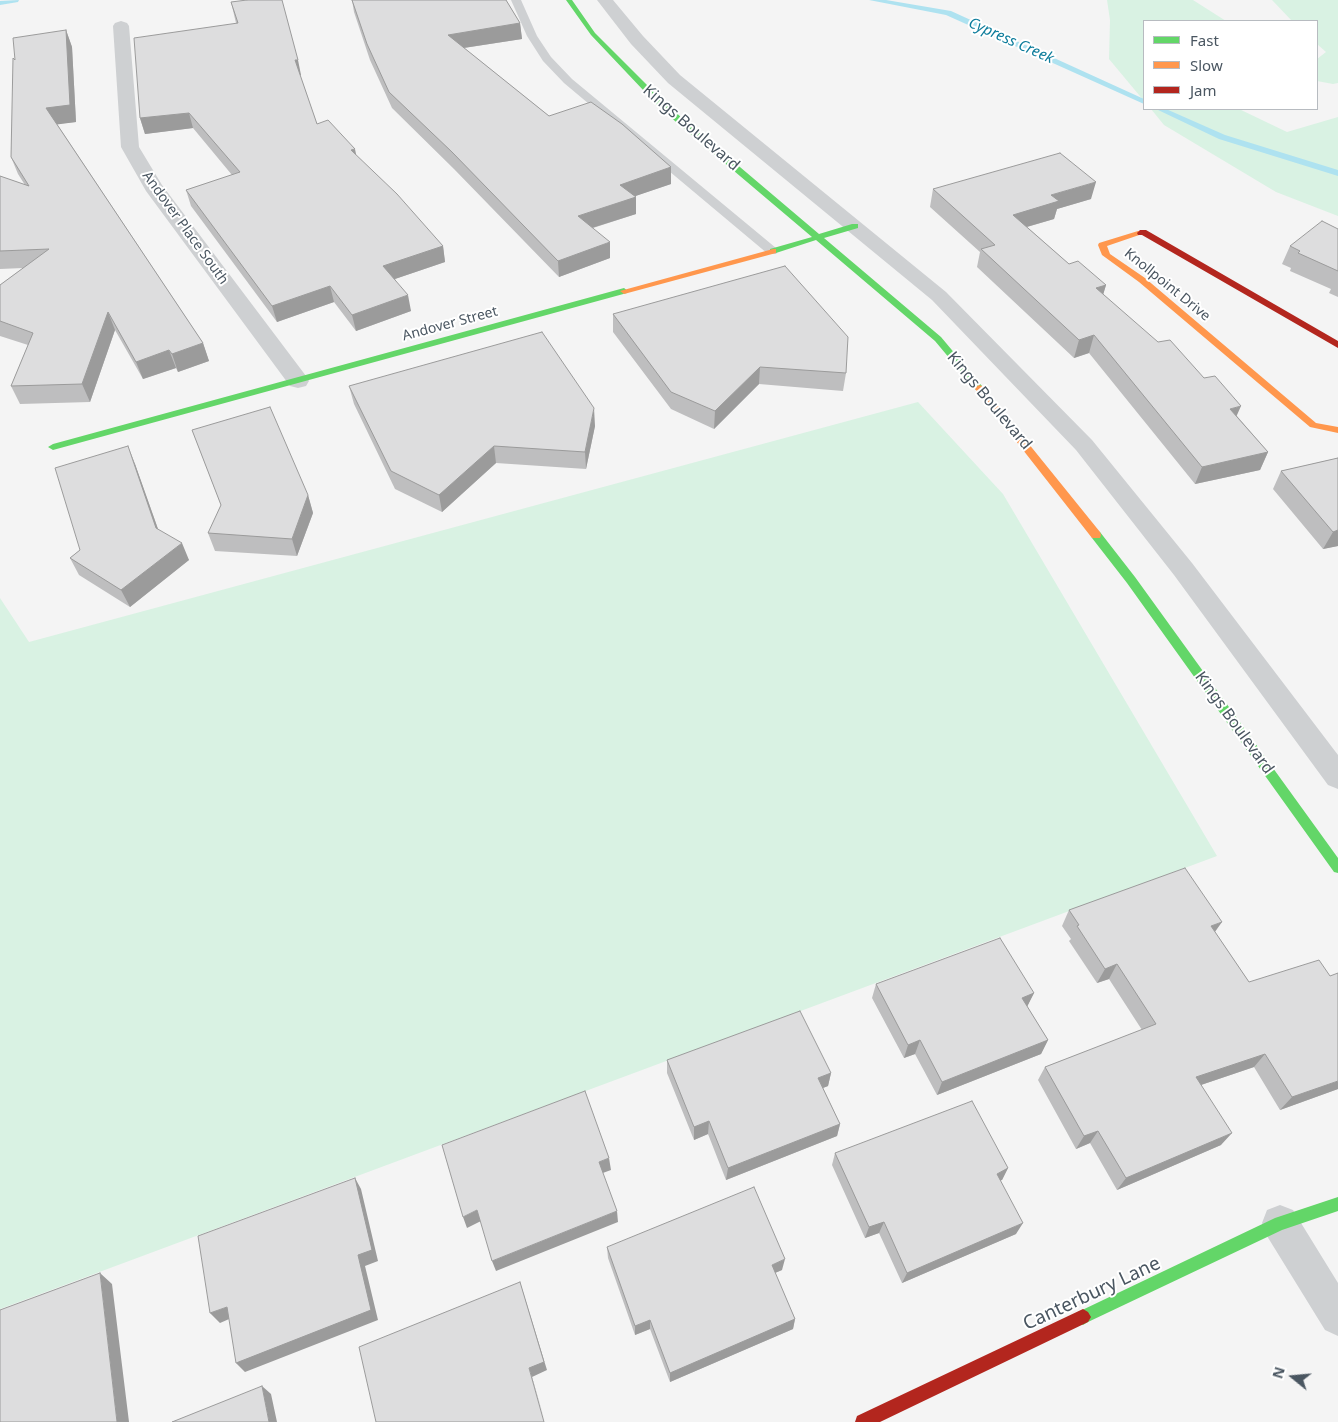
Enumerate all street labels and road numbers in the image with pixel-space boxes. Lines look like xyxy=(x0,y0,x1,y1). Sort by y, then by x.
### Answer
street label: Kings Boulevard xyxy=(639,81,743,175)
street label: Andover Place South xyxy=(138,168,232,288)
street label: Knollpoint Drive xyxy=(1121,245,1213,325)
street label: Andover Street xyxy=(401,303,499,345)
street label: Kings Boulevard xyxy=(943,348,1035,454)
street label: Kings Boulevard xyxy=(1190,668,1278,778)
street label: Canterbury Lane xyxy=(1020,1252,1164,1336)

